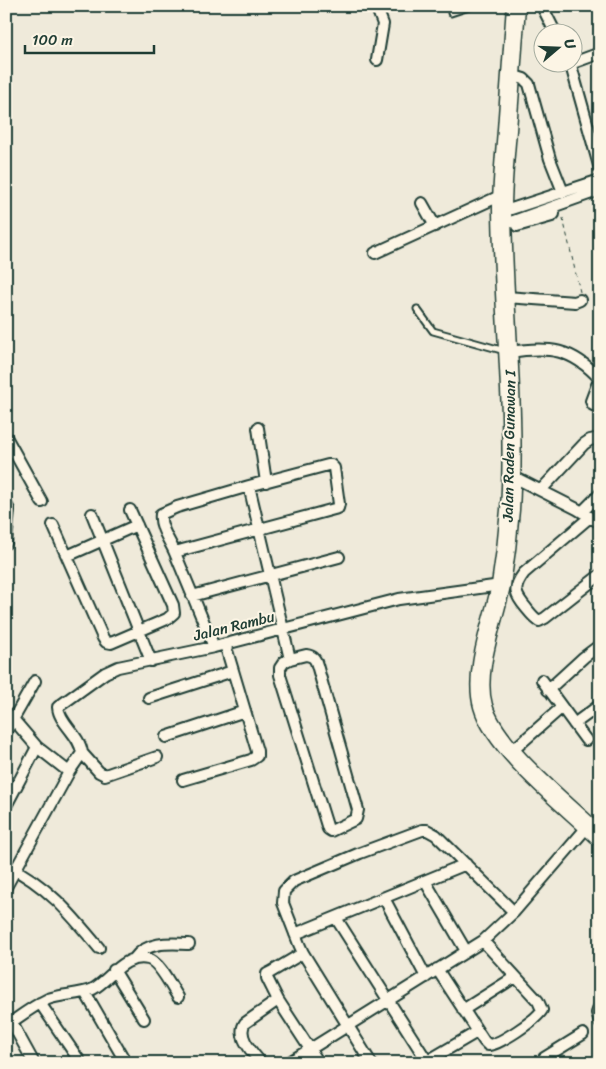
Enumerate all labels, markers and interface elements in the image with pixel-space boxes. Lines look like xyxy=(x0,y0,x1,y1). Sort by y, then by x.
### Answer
scale bar xyxy=(25,22,154,54)
north arrow xyxy=(534,22,584,72)
text: 100 m xyxy=(32,27,73,53)
text: U xyxy=(556,35,583,53)
street label: Jalan Raden Gunawan I xyxy=(495,369,523,523)
street label: Jalan Rambu xyxy=(190,603,277,649)

